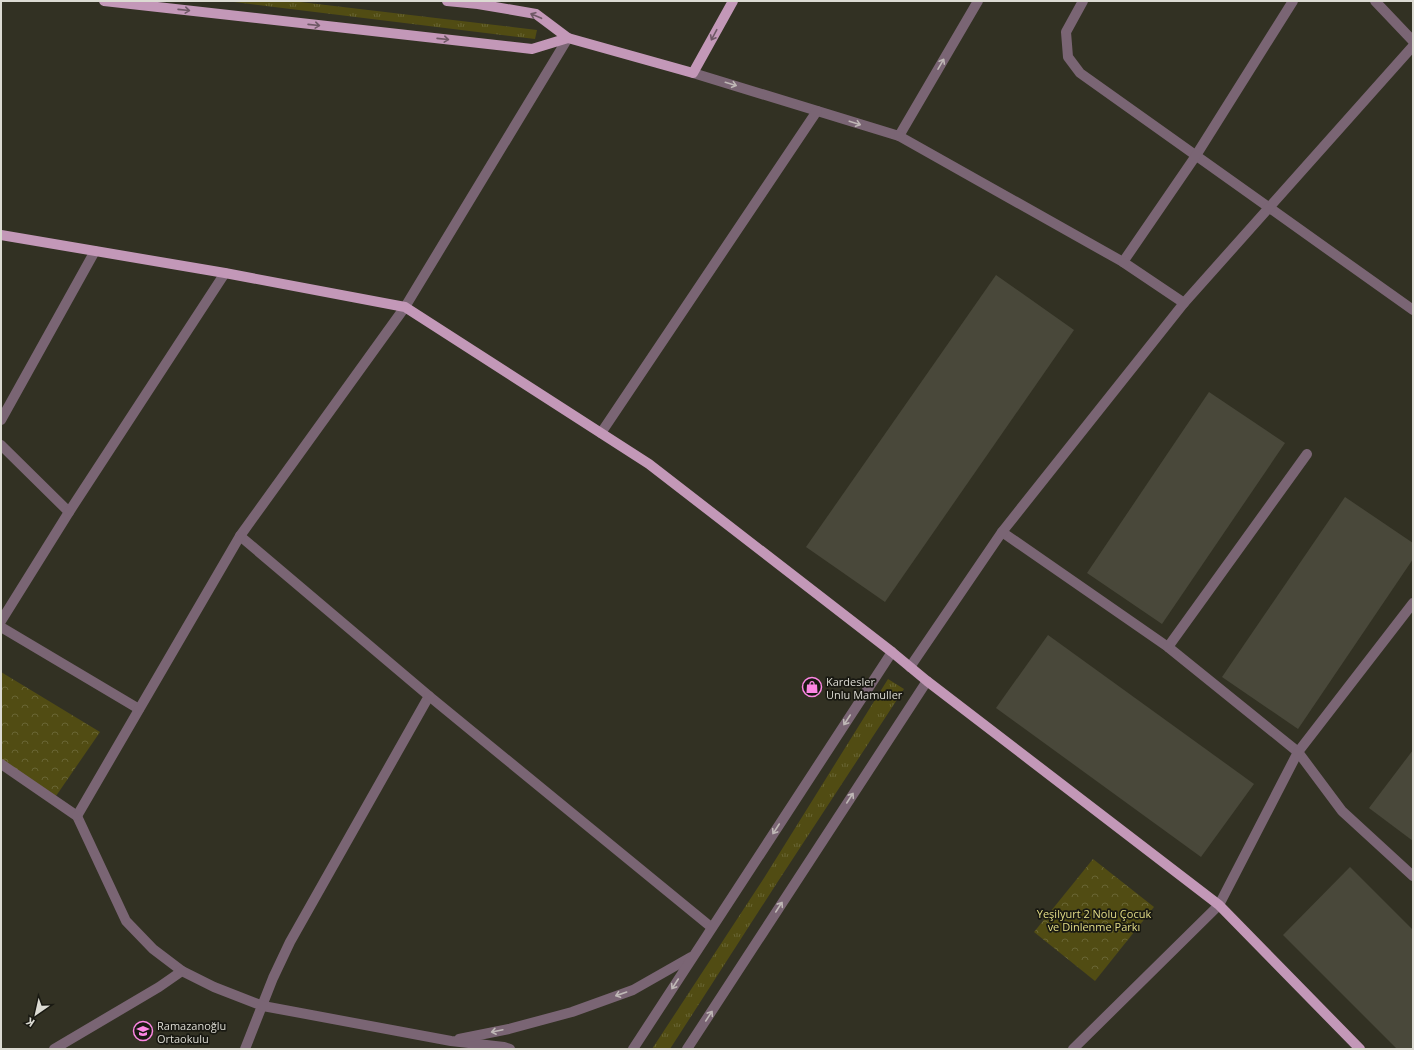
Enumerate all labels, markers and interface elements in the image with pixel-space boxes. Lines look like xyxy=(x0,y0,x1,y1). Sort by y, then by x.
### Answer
one-way arrow xyxy=(177,6,190,14)
one-way arrow xyxy=(530,12,542,19)
one-way arrow xyxy=(307,21,320,28)
one-way arrow xyxy=(709,29,717,41)
one-way arrow xyxy=(436,35,449,43)
one-way arrow xyxy=(938,58,946,70)
one-way arrow xyxy=(724,81,737,88)
one-way arrow xyxy=(849,119,861,127)
place label: Kardesler Unlu Mamuller xyxy=(826,674,903,702)
shop icon: Kardesler Unlu Mamuller xyxy=(801,676,823,698)
one-way arrow xyxy=(843,714,851,725)
one-way arrow xyxy=(846,793,855,804)
one-way arrow xyxy=(772,823,780,834)
one-way arrow xyxy=(775,902,784,913)
park label: Yeşilyurt 2 Nolu Çocuk ve Dinlenme Parkı xyxy=(1037,906,1151,934)
one-way arrow xyxy=(670,978,678,990)
one-way arrow xyxy=(615,991,628,998)
north arrow xyxy=(16,994,56,1034)
one-way arrow xyxy=(705,1010,713,1022)
text: K xyxy=(22,1014,37,1031)
place label: Ramazanoğlu Ortaokulu xyxy=(157,1018,226,1046)
school or university icon: Ramazanoğlu Ortaokulu xyxy=(132,1020,154,1042)
one-way arrow xyxy=(491,1028,504,1036)

